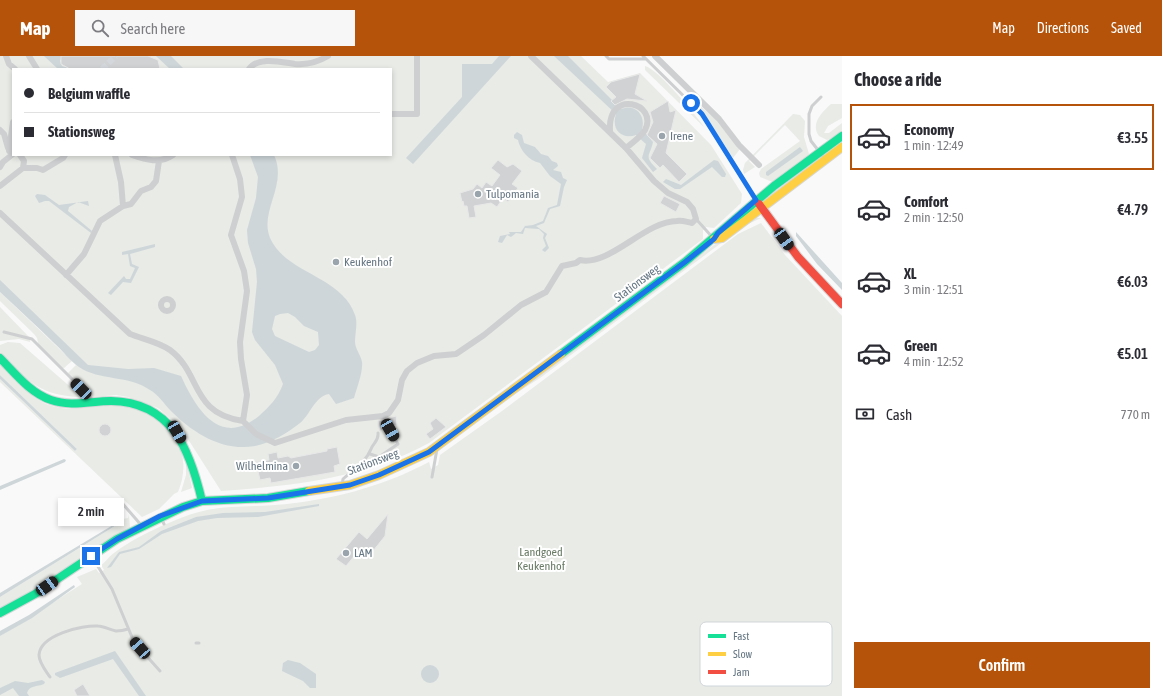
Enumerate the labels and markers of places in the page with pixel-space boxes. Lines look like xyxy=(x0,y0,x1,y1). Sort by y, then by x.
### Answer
place label: Irene xyxy=(670,129,693,143)
marker: Irene xyxy=(657,131,667,141)
place label: Tulpomania xyxy=(486,187,539,201)
marker: Tulpomania xyxy=(473,189,483,199)
place label: Keukenhof xyxy=(344,255,393,269)
marker: Keukenhof xyxy=(331,257,341,267)
place label: Wilhelmina xyxy=(236,459,288,473)
marker: Wilhelmina xyxy=(291,461,301,471)
place label: LAM xyxy=(354,546,373,560)
marker: LAM xyxy=(341,548,351,558)

